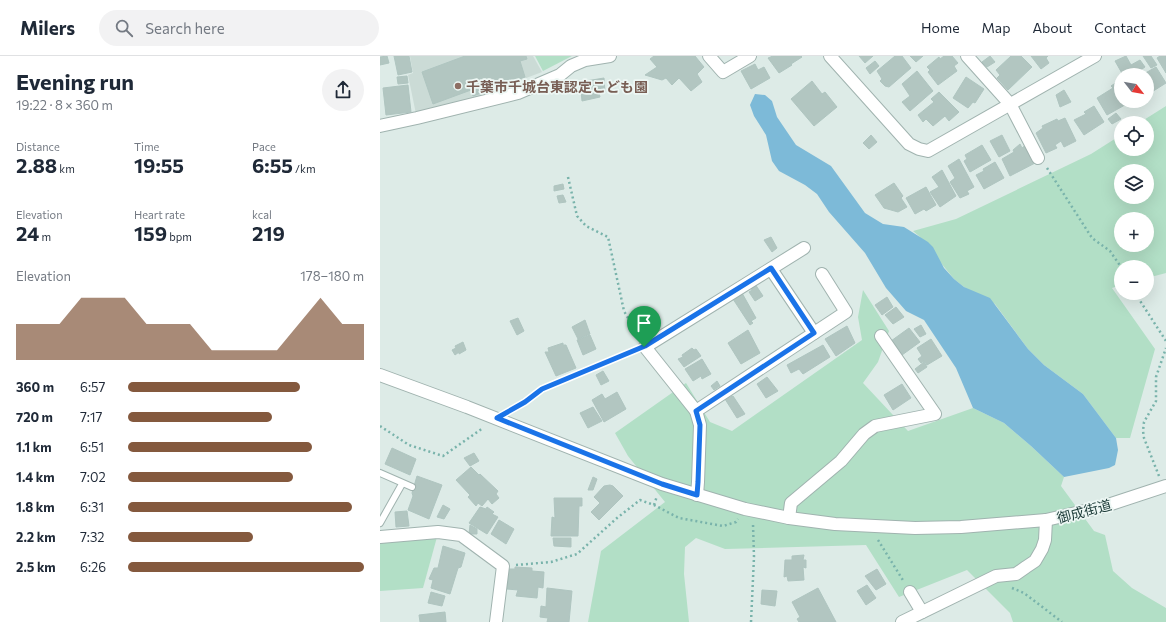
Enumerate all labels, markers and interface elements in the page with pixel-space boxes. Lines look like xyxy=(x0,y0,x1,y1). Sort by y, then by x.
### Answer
search box xyxy=(99,10,379,46)
text: Milers xyxy=(20,16,75,39)
icon: search xyxy=(113,17,135,39)
text: Search here xyxy=(145,19,225,37)
text: Home xyxy=(921,19,960,36)
text: Map xyxy=(982,19,1010,36)
text: About xyxy=(1032,19,1072,36)
text: Contact xyxy=(1094,19,1146,36)
text: Evening run xyxy=(16,68,134,95)
north arrow xyxy=(1114,68,1154,108)
map controls xyxy=(1114,68,1154,300)
button: share xyxy=(322,69,364,111)
place label: 千葉市千城台東認定こども園 xyxy=(466,78,648,95)
marker: 千葉市千城台東認定こども園 xyxy=(453,81,463,91)
text: 19:22 · 8 × 360 m xyxy=(16,97,113,113)
button: locate xyxy=(1114,116,1154,156)
text: Distance xyxy=(16,140,60,153)
text: Time xyxy=(134,140,159,153)
text: Pace xyxy=(252,140,276,153)
text: 2.88 xyxy=(16,153,57,177)
text: 19:55 xyxy=(134,153,184,177)
text: 6:55 xyxy=(252,153,293,177)
text: km xyxy=(57,162,75,175)
text: /km xyxy=(293,162,316,175)
button: layers xyxy=(1114,164,1154,204)
text: Elevation xyxy=(16,208,62,221)
text: Heart rate xyxy=(134,208,185,221)
text: kcal xyxy=(252,208,272,221)
button: + xyxy=(1114,212,1154,252)
text: 24 xyxy=(16,221,39,245)
text: 159 xyxy=(134,221,167,245)
text: 219 xyxy=(252,221,285,245)
text: m xyxy=(39,230,51,243)
text: bpm xyxy=(167,230,192,243)
button: − xyxy=(1114,260,1154,300)
text: Elevation xyxy=(16,268,71,284)
text: 178–180 m xyxy=(300,268,364,284)
pin xyxy=(627,306,661,347)
icon: arrive xyxy=(633,312,655,334)
text: 360 m xyxy=(16,379,54,395)
text: 6:57 xyxy=(80,379,105,395)
text: 720 m xyxy=(16,409,53,425)
text: 7:17 xyxy=(80,409,102,425)
text: 1.1 km xyxy=(16,439,52,455)
text: 6:51 xyxy=(80,439,104,455)
text: 1.4 km xyxy=(16,469,55,485)
text: 7:02 xyxy=(80,469,106,485)
street label: 御成街道 xyxy=(1055,496,1113,526)
text: 1.8 km xyxy=(16,499,54,515)
text: 6:31 xyxy=(80,499,104,515)
text: 2.2 km xyxy=(16,529,56,545)
text: 7:32 xyxy=(80,529,105,545)
text: 2.5 km xyxy=(16,559,56,575)
text: 6:26 xyxy=(80,559,106,575)

